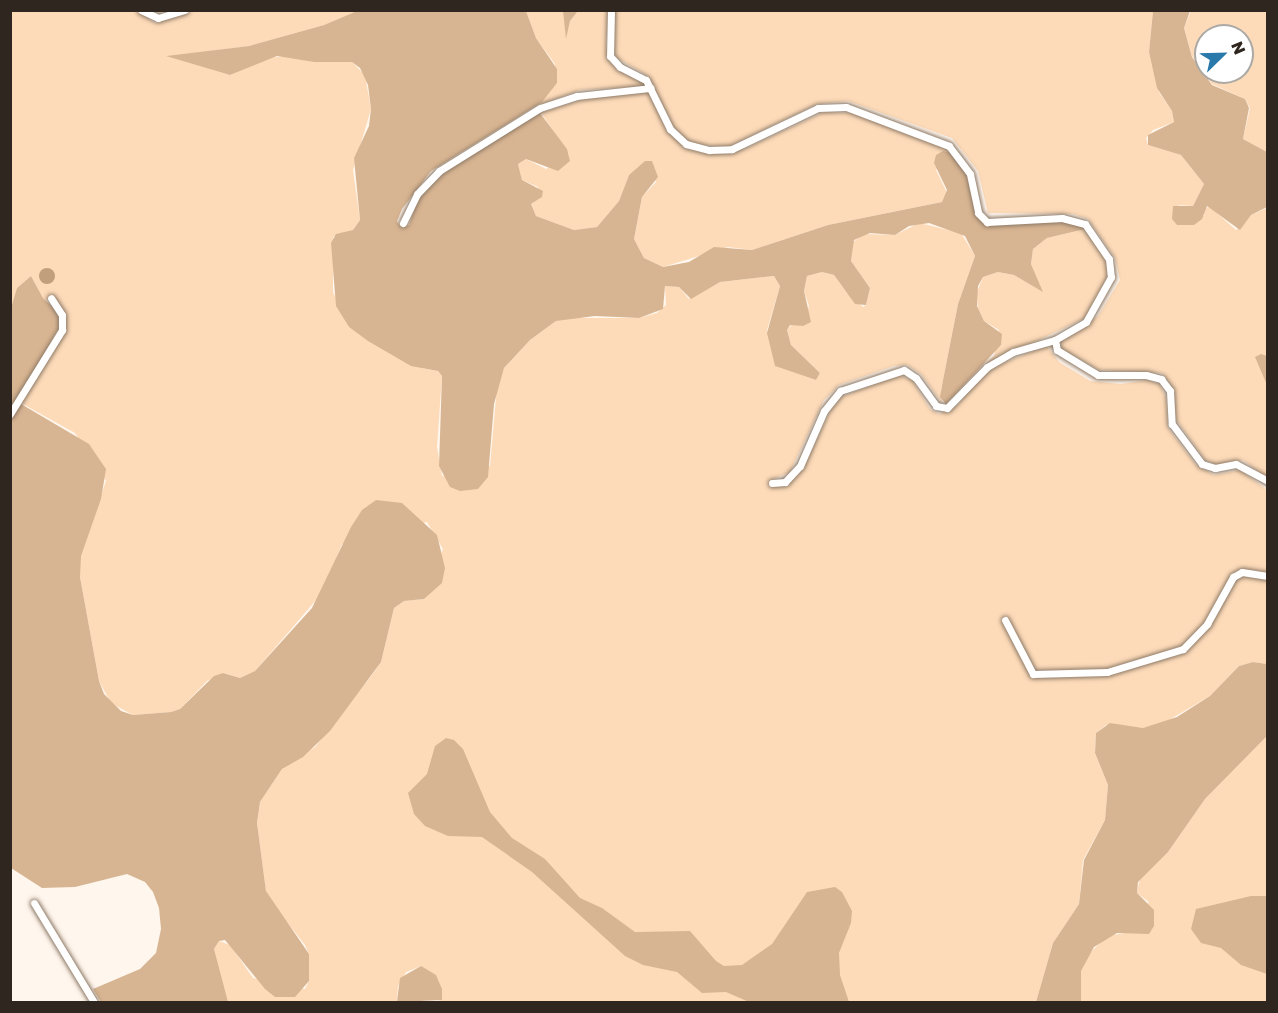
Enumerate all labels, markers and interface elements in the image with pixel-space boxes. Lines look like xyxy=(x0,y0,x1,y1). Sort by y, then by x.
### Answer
north arrow xyxy=(1194,24,1254,84)
text: N xyxy=(1227,38,1250,57)

